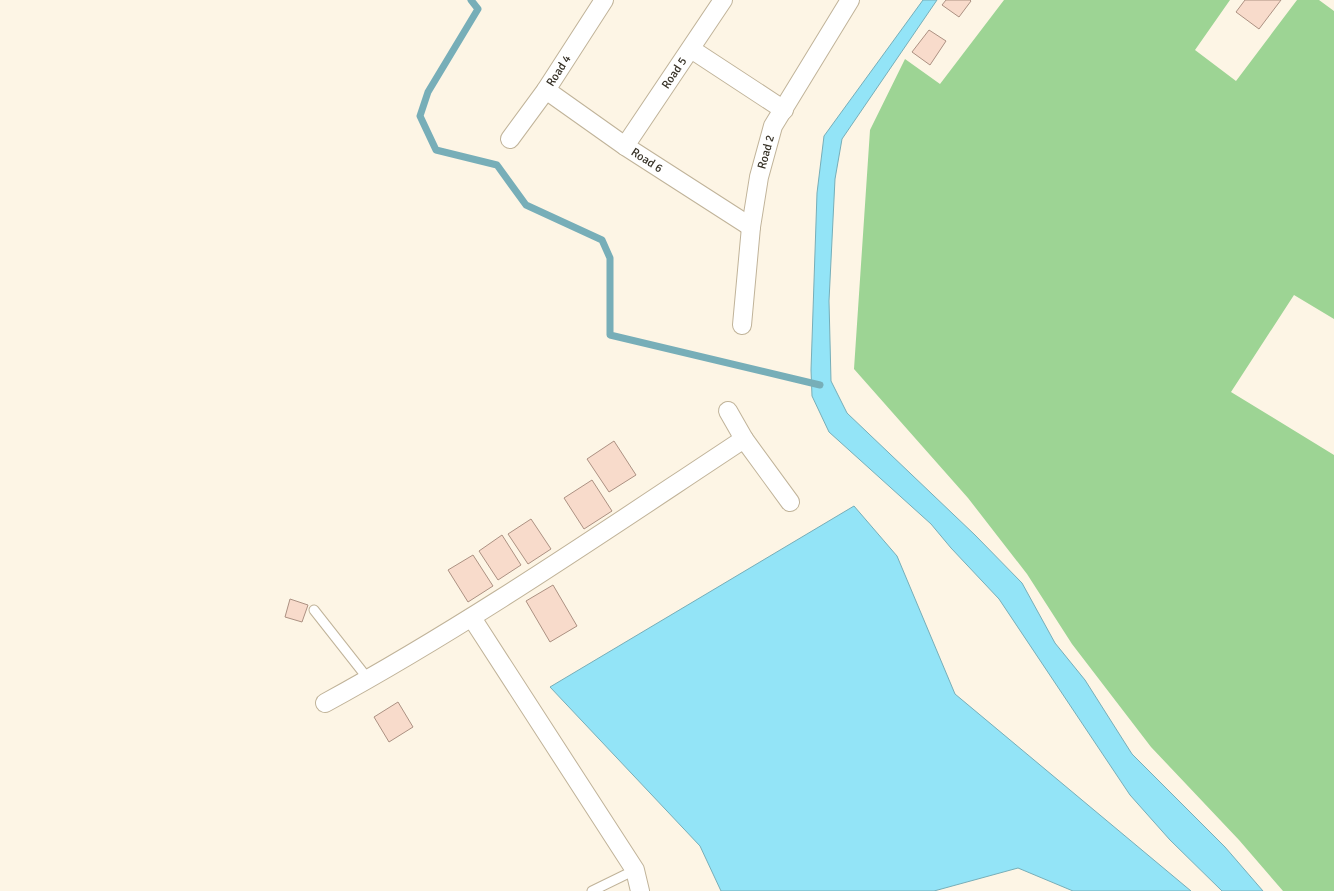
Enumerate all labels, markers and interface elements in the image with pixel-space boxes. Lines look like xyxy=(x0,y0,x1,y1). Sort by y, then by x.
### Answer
street label: Road 4 xyxy=(543,51,575,89)
street label: Road 5 xyxy=(658,54,690,92)
street label: Road 2 xyxy=(754,133,778,171)
street label: Road 6 xyxy=(628,144,666,176)

